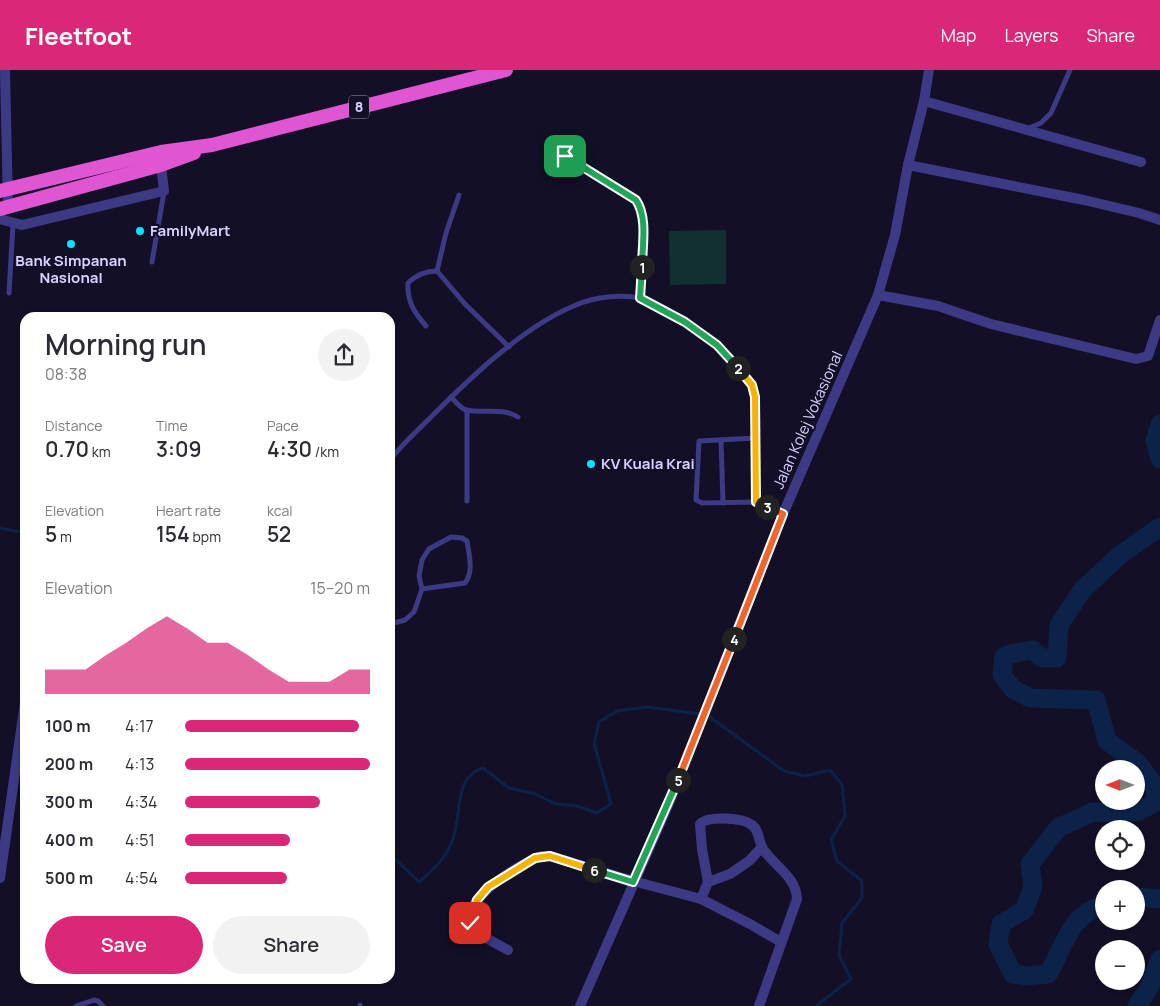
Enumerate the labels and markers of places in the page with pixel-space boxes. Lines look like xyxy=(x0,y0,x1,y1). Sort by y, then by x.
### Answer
pin xyxy=(544,135,586,177)
place label: FamilyMart xyxy=(150,220,230,241)
marker: FamilyMart xyxy=(134,225,146,237)
marker: Bank Simpanan Nasional xyxy=(65,238,77,250)
place label: Bank Simpanan Nasional xyxy=(15,250,127,288)
pin: 1 xyxy=(630,254,654,280)
pin: 2 xyxy=(726,356,750,380)
place label: KV Kuala Krai xyxy=(601,453,695,474)
marker: KV Kuala Krai xyxy=(585,458,597,470)
pin: 3 xyxy=(754,494,780,520)
pin: 4 xyxy=(722,626,746,652)
pin: 5 xyxy=(666,768,690,792)
pin: 6 xyxy=(582,858,606,882)
pin xyxy=(449,902,491,944)

